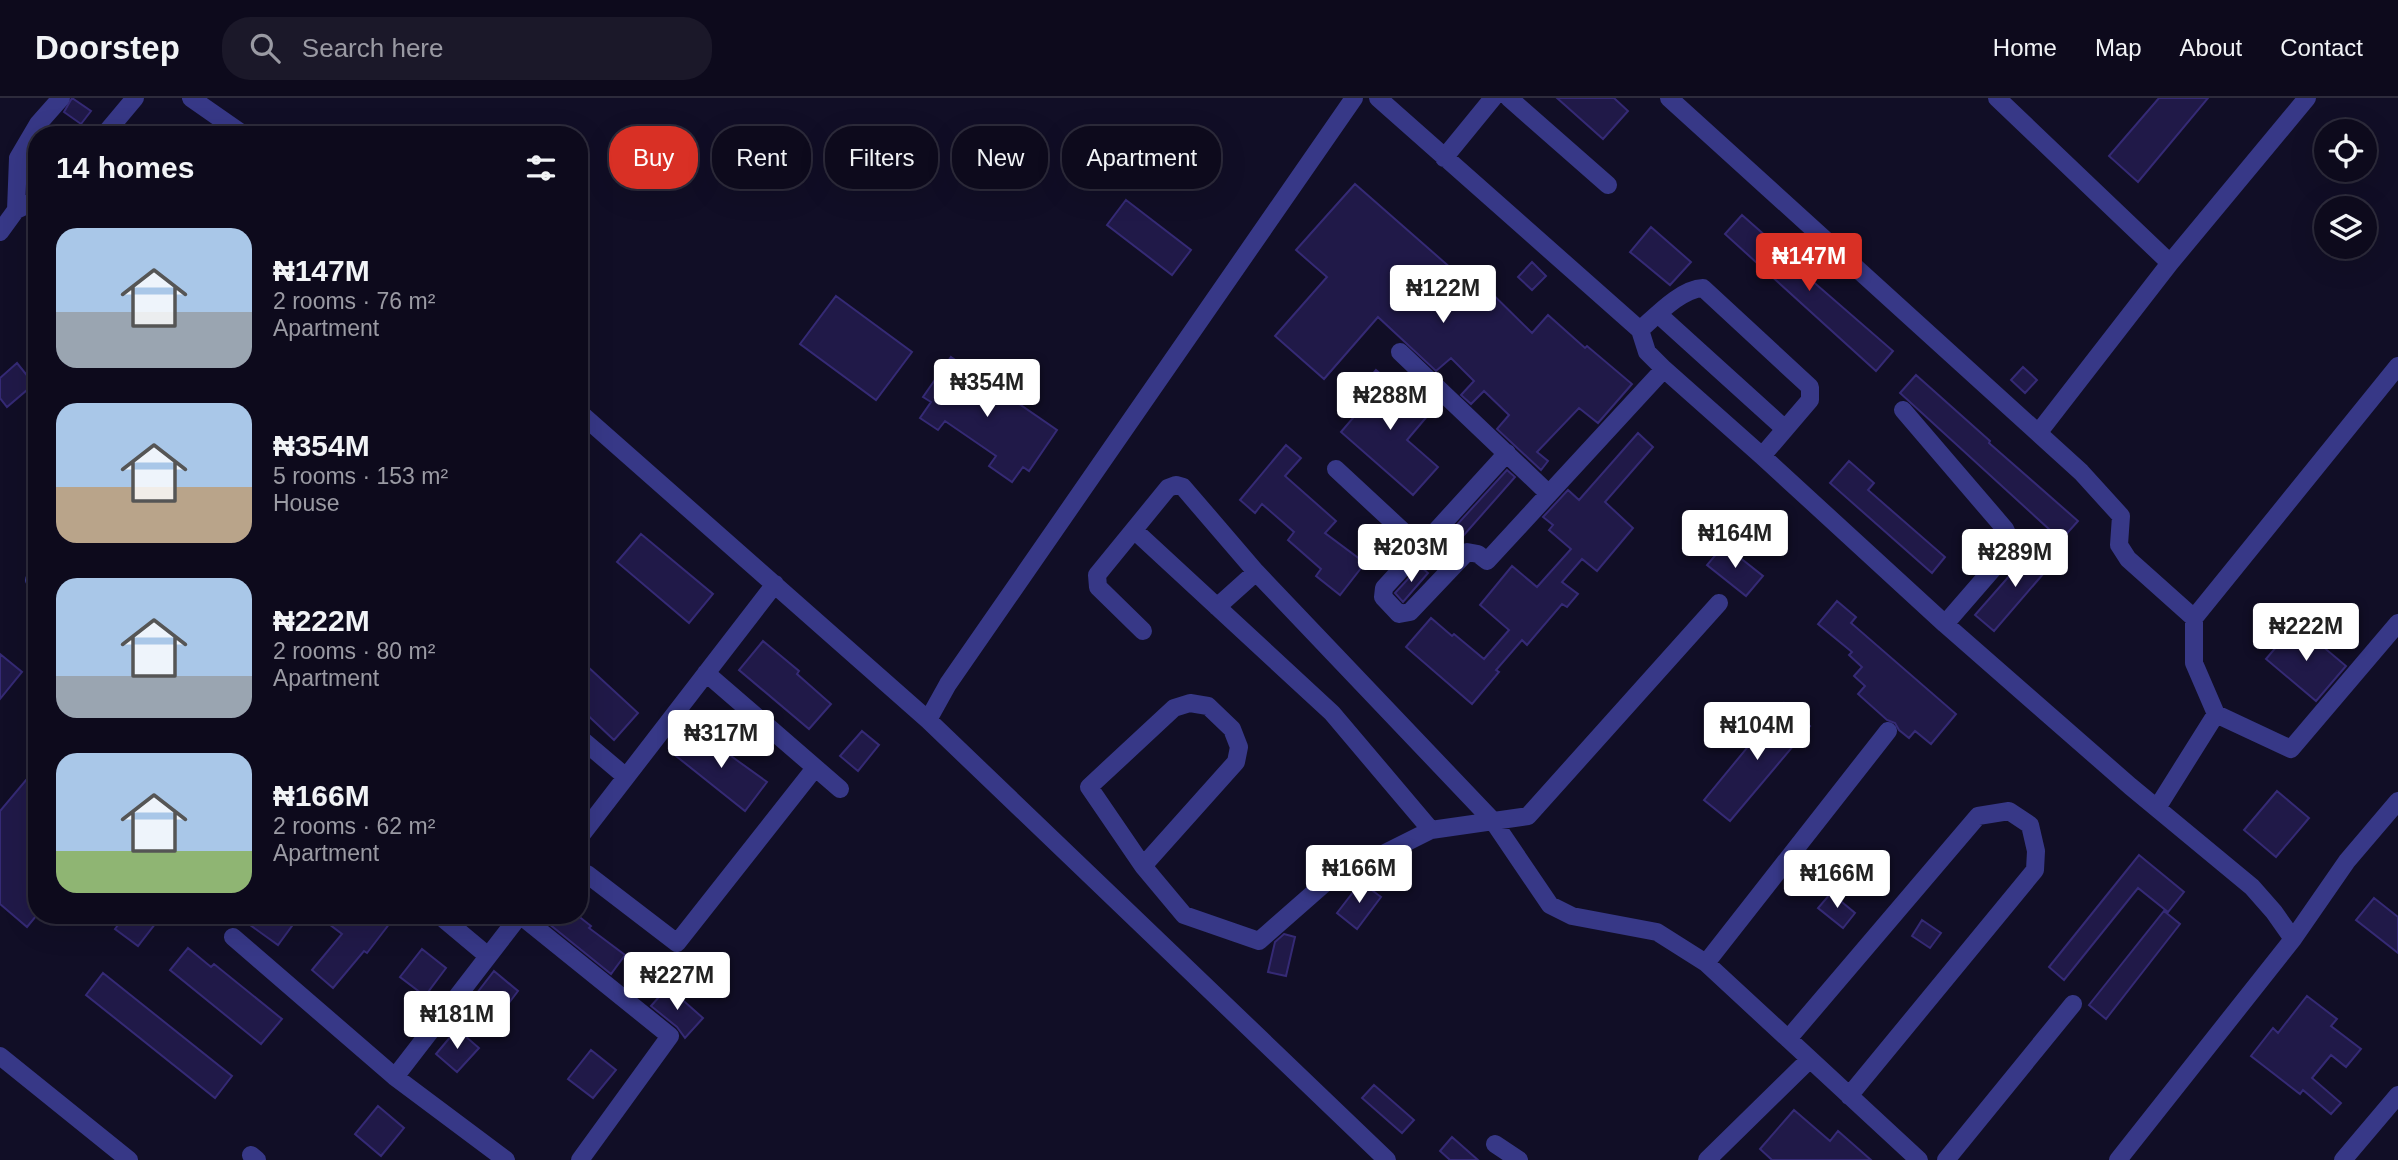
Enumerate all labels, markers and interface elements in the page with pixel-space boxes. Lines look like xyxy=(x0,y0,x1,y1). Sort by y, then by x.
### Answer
search box xyxy=(222,17,712,80)
text: Doorstep xyxy=(35,29,180,66)
icon: search xyxy=(246,29,284,67)
text: Search here xyxy=(302,33,444,63)
text: Home xyxy=(1993,34,2057,61)
text: Map xyxy=(2095,34,2142,61)
text: About xyxy=(2180,34,2242,61)
text: Contact xyxy=(2280,34,2363,61)
map controls xyxy=(2314,119,2377,259)
button: locate xyxy=(2314,119,2377,182)
chip: Buy xyxy=(609,126,698,189)
chip: Rent xyxy=(712,126,811,189)
chip: Filters xyxy=(825,126,938,189)
chip: New xyxy=(952,126,1048,189)
chip: Apartment xyxy=(1062,126,1221,189)
icon: filters xyxy=(522,149,560,187)
text: 14 homes xyxy=(56,151,194,184)
button: layers xyxy=(2314,196,2377,259)
pin: ₦147M xyxy=(1760,234,1858,293)
text: ₦147M xyxy=(1772,243,1846,269)
text: ₦147M xyxy=(273,254,370,287)
icon: home xyxy=(112,256,196,340)
pin: ₦122M xyxy=(1394,266,1492,325)
text: ₦122M xyxy=(1406,275,1480,301)
text: 2 rooms · 76 m² xyxy=(273,288,435,314)
text: Apartment xyxy=(273,315,379,341)
pin: ₦354M xyxy=(938,360,1036,419)
text: ₦354M xyxy=(950,369,1024,395)
pin: ₦288M xyxy=(1341,372,1439,432)
text: ₦288M xyxy=(1353,382,1427,408)
text: ₦354M xyxy=(273,429,370,462)
icon: home xyxy=(112,431,196,515)
text: 5 rooms · 153 m² xyxy=(273,463,448,489)
text: House xyxy=(273,490,339,516)
pin: ₦164M xyxy=(1686,510,1784,570)
text: ₦164M xyxy=(1698,520,1772,546)
pin: ₦203M xyxy=(1362,524,1460,584)
pin: ₦289M xyxy=(1966,530,2064,589)
text: ₦203M xyxy=(1374,534,1448,560)
text: ₦289M xyxy=(1978,539,2052,565)
pin: ₦222M xyxy=(2257,603,2355,663)
text: ₦222M xyxy=(273,604,370,637)
icon: home xyxy=(112,606,196,690)
text: ₦222M xyxy=(2269,613,2343,639)
text: 2 rooms · 80 m² xyxy=(273,638,435,664)
text: Apartment xyxy=(273,665,379,691)
pin: ₦104M xyxy=(1708,702,1806,762)
pin: ₦317M xyxy=(672,710,770,770)
text: ₦104M xyxy=(1720,712,1794,738)
text: ₦317M xyxy=(684,720,758,746)
text: ₦166M xyxy=(273,779,370,812)
icon: home xyxy=(112,781,196,865)
text: 2 rooms · 62 m² xyxy=(273,813,435,839)
text: Apartment xyxy=(273,840,379,866)
pin: ₦166M xyxy=(1310,846,1408,905)
pin: ₦166M xyxy=(1788,850,1886,910)
text: ₦166M xyxy=(1322,855,1396,881)
text: ₦166M xyxy=(1800,860,1874,886)
pin: ₦227M xyxy=(628,953,726,1012)
text: ₦227M xyxy=(640,962,714,988)
pin: ₦181M xyxy=(408,992,506,1051)
text: ₦181M xyxy=(420,1001,494,1027)

